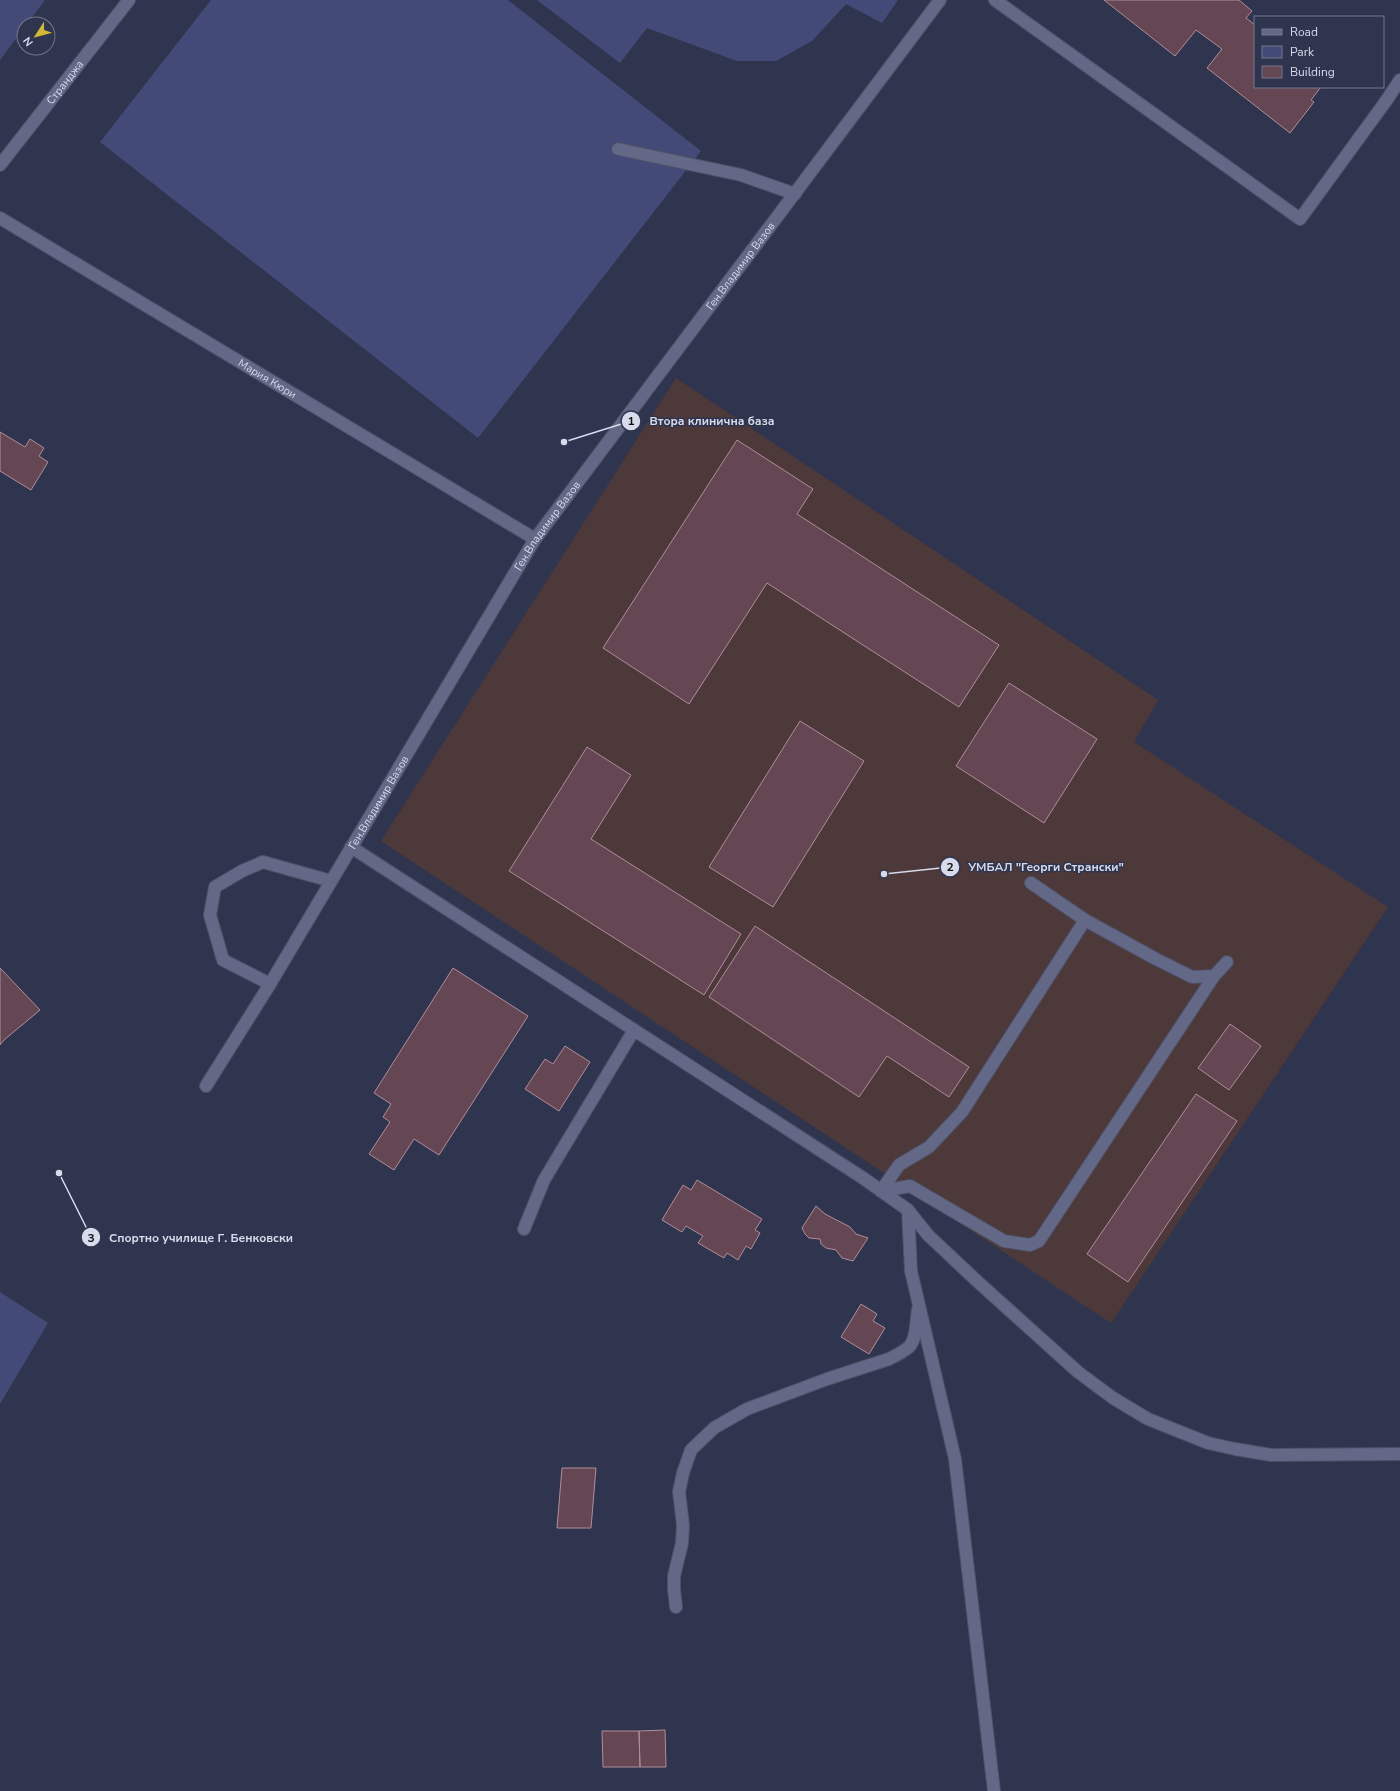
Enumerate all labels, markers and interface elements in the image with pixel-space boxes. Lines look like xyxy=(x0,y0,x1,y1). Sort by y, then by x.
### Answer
north arrow xyxy=(16,16,56,56)
legend xyxy=(1254,16,1384,88)
text: Road xyxy=(1290,24,1318,40)
text: N xyxy=(20,34,37,49)
text: Park xyxy=(1290,44,1315,60)
street label: Странджа xyxy=(43,57,87,108)
text: Building xyxy=(1290,64,1335,80)
street label: Ген.Владимир Вазов xyxy=(702,219,778,313)
street label: Мария Кюри xyxy=(236,355,300,402)
callout: Втора клинична база xyxy=(621,409,782,433)
text: 1 xyxy=(627,413,635,429)
text: Втора клинична база xyxy=(650,413,774,429)
street label: Ген.Владимир Вазов xyxy=(510,478,584,573)
street label: Ген.Владимир Вазов xyxy=(345,753,412,852)
callout: УМБАЛ "Георги Странски" xyxy=(940,855,1132,879)
text: 2 xyxy=(946,859,954,875)
text: УМБАЛ "Георги Странски" xyxy=(967,859,1124,875)
callout: Спортно училище Г. Бенковски xyxy=(81,1225,301,1249)
text: 3 xyxy=(87,1230,95,1246)
text: Спортно училище Г. Бенковски xyxy=(109,1230,293,1246)

